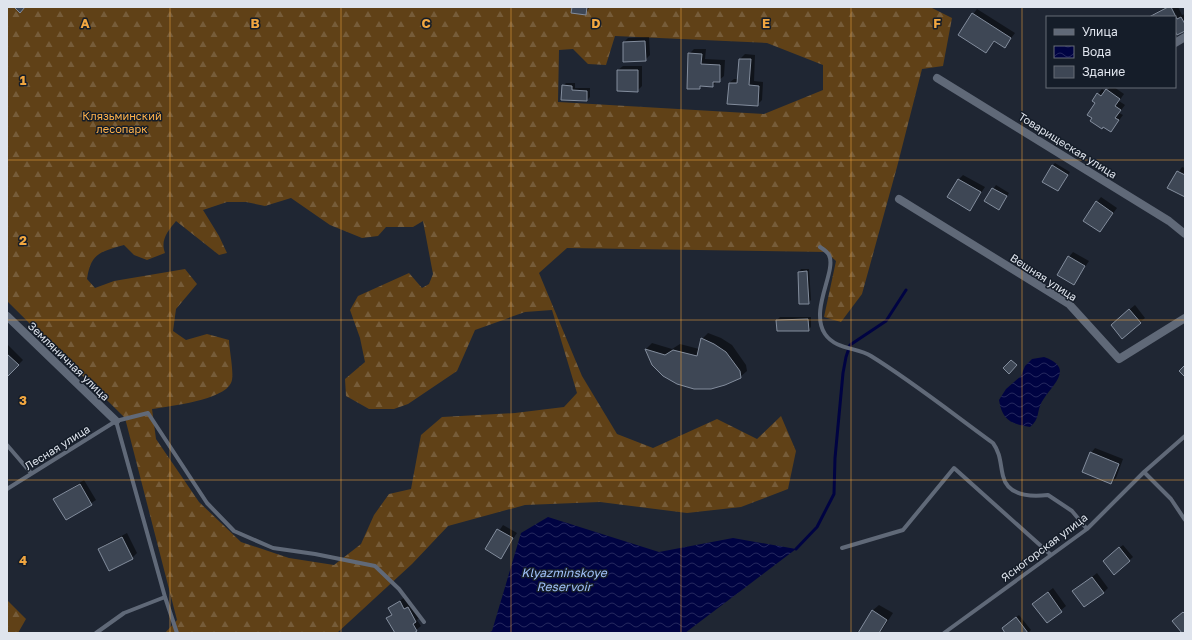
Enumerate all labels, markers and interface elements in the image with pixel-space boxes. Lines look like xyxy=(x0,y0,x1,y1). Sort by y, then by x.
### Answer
text: A xyxy=(80,15,90,31)
text: B xyxy=(250,15,260,31)
text: C xyxy=(421,15,431,31)
text: D xyxy=(591,15,601,31)
text: E xyxy=(762,15,770,31)
text: F xyxy=(933,15,941,31)
legend xyxy=(1046,16,1176,88)
text: Улица xyxy=(1082,24,1118,39)
text: Вода xyxy=(1082,44,1111,59)
text: Здание xyxy=(1082,64,1125,79)
text: 1 xyxy=(20,72,27,88)
park label: Клязьминский лесопарк xyxy=(82,109,162,135)
street label: Товарищеская улица xyxy=(1016,109,1120,181)
text: 2 xyxy=(19,232,27,248)
street label: Вешняя улица xyxy=(1008,251,1080,303)
street label: Земляничная улица xyxy=(26,319,112,403)
text: 3 xyxy=(19,392,27,408)
street label: Лесная улица xyxy=(22,422,92,472)
street label: Ясногорская улица xyxy=(998,510,1090,584)
text: 4 xyxy=(19,552,27,568)
water label: Klyazminskoye Reservoir xyxy=(521,565,608,594)

